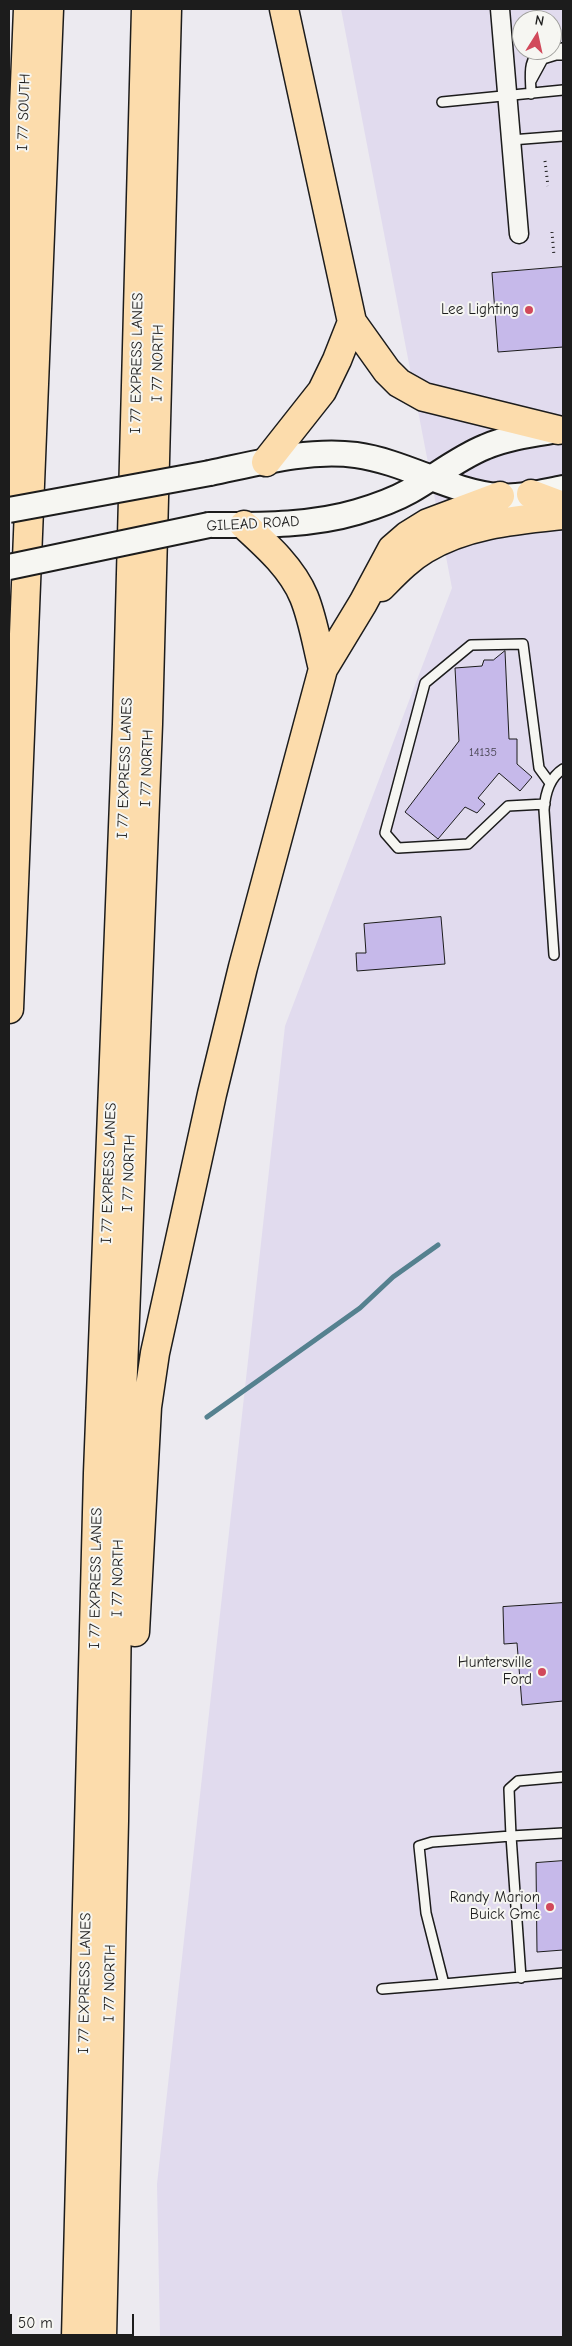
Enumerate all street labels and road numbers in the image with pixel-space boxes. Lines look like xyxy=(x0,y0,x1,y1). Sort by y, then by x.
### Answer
street label: I 77 SOUTH xyxy=(14,73,34,151)
street label: I 77 EXPRESS LANES xyxy=(127,292,147,434)
street label: I 77 NORTH xyxy=(148,324,168,402)
street label: GILEAD ROAD xyxy=(206,513,300,535)
street label: I 77 EXPRESS LANES xyxy=(114,697,136,839)
street label: I 77 NORTH xyxy=(137,729,157,807)
street label: I 77 EXPRESS LANES xyxy=(98,1102,120,1244)
street label: I 77 NORTH xyxy=(119,1134,139,1212)
street label: I 77 EXPRESS LANES xyxy=(86,1507,106,1649)
street label: I 77 NORTH xyxy=(108,1539,128,1617)
street label: I 77 EXPRESS LANES xyxy=(75,1912,95,2054)
street label: I 77 NORTH xyxy=(100,1944,120,2022)

